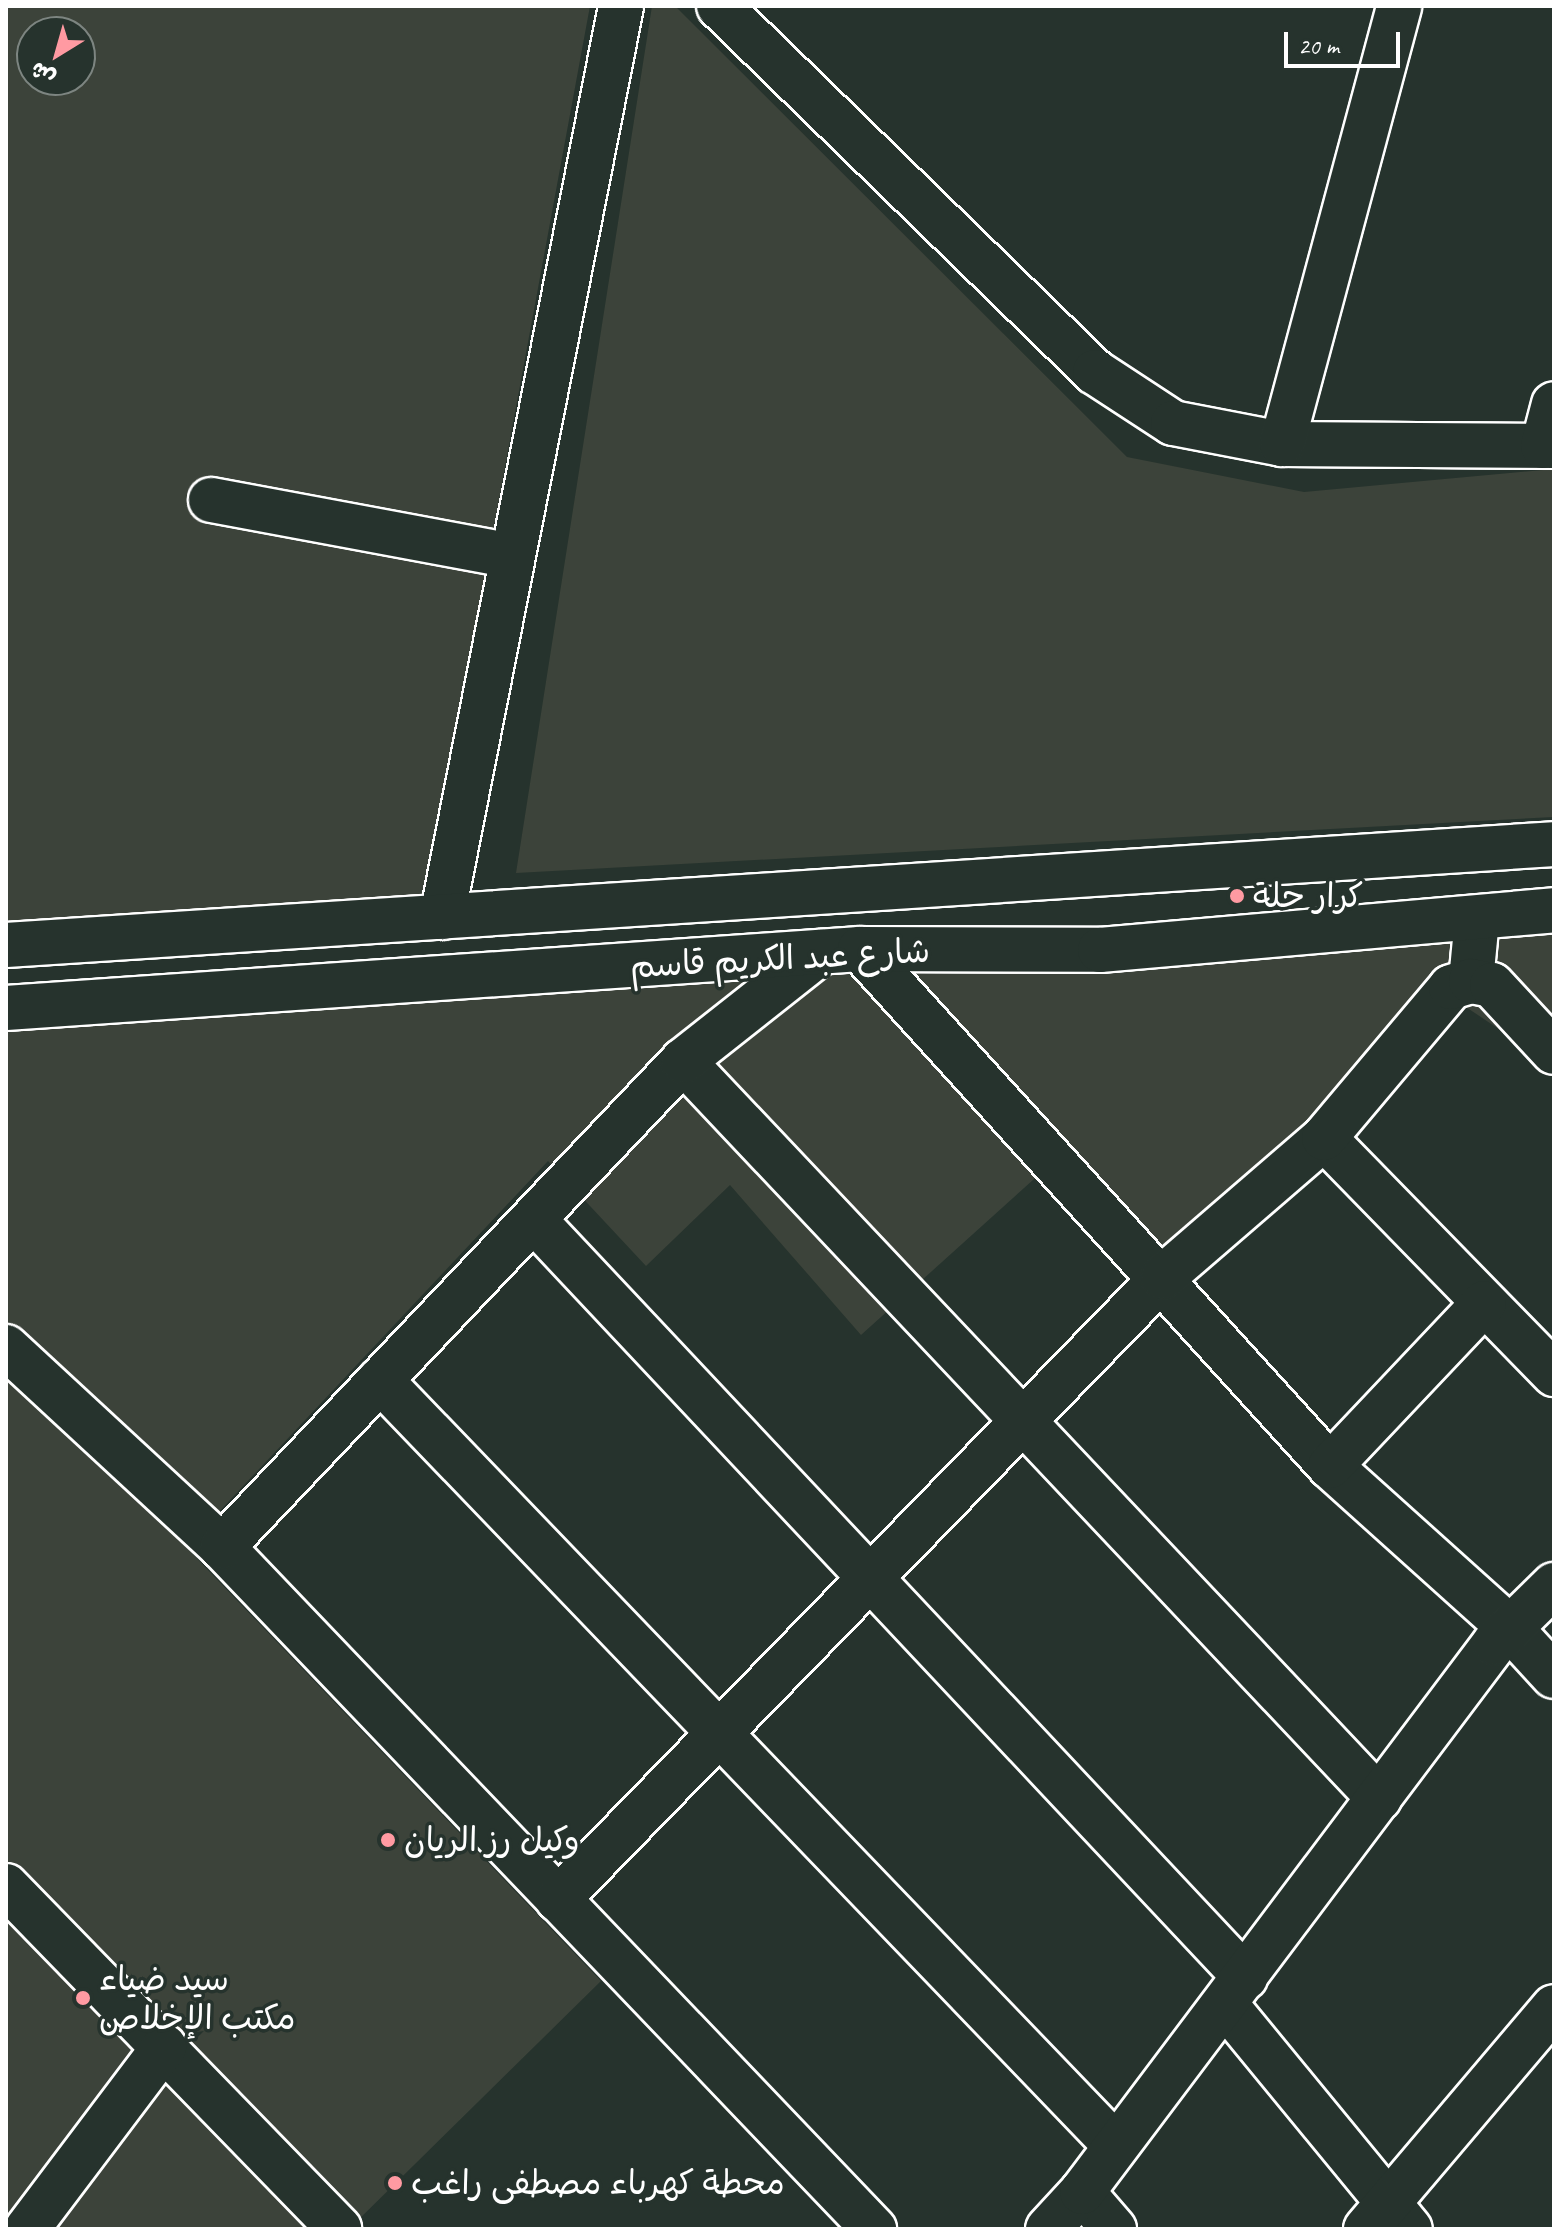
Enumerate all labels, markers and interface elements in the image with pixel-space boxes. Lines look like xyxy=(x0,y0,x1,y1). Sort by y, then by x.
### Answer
north arrow xyxy=(16,16,96,96)
scale bar xyxy=(1288,16,1404,66)
text: 20 m xyxy=(1298,31,1339,61)
text: ش xyxy=(25,55,61,92)
place label: كرار حلة xyxy=(1253,876,1363,916)
marker: كرار حلة xyxy=(1228,887,1246,905)
street label: شارع عبد الكريم قاسم xyxy=(629,930,931,986)
place label: وكيل رز الريان xyxy=(404,1820,580,1860)
marker: وكيل رز الريان xyxy=(379,1831,397,1849)
place label: سيد ضياء مكتب الإخلاص xyxy=(99,1958,296,2038)
marker: سيد ضياء مكتب الإخلاص xyxy=(74,1989,92,2007)
place label: محطة كهرباء مصطفى راغب xyxy=(411,2163,785,2203)
marker: محطة كهرباء مصطفى راغب xyxy=(386,2174,404,2192)

